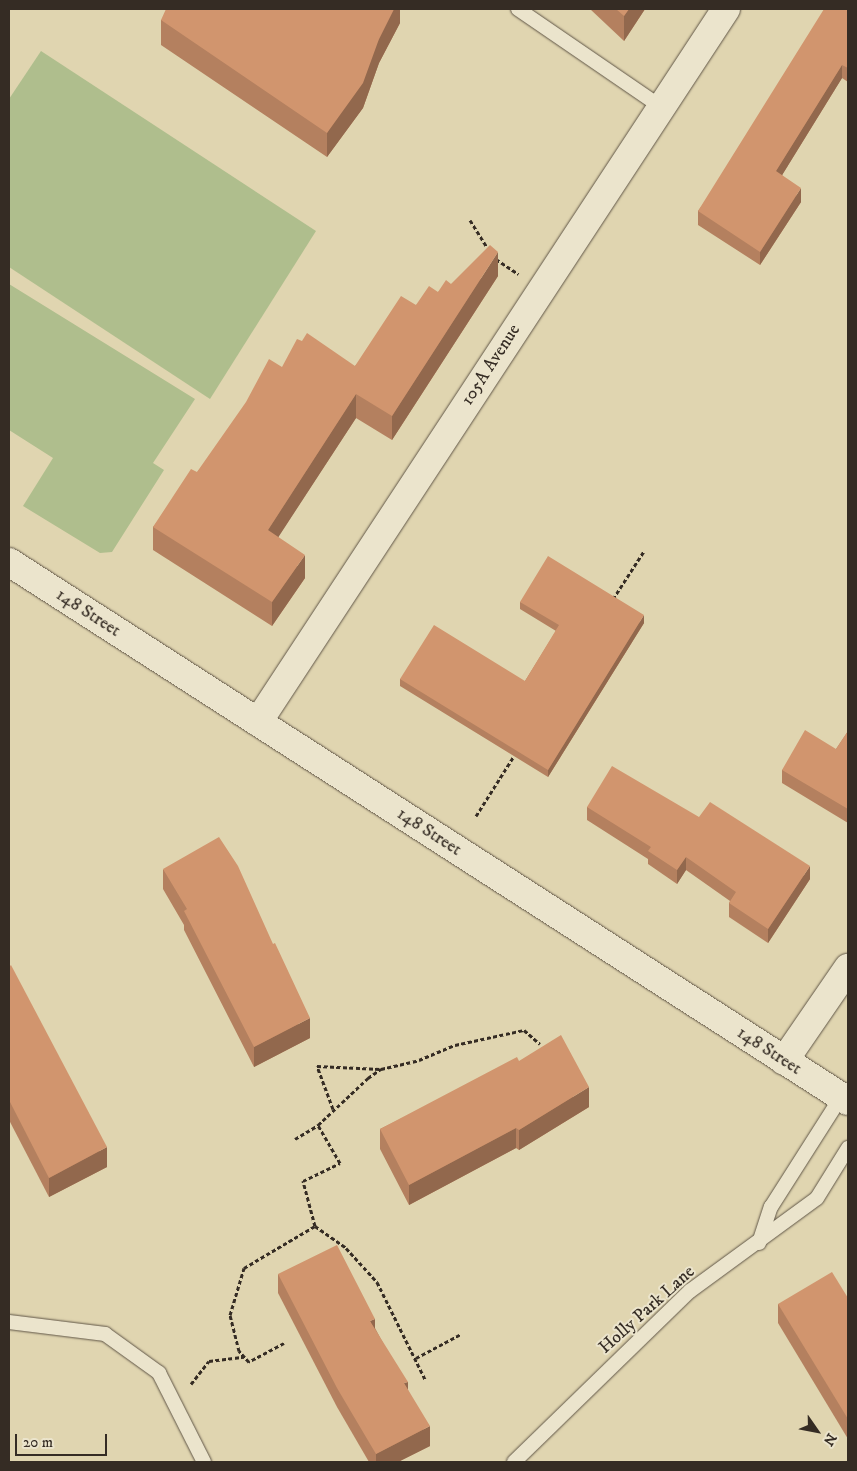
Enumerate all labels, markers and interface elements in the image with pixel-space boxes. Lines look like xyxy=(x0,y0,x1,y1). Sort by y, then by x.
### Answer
street label: 105A Avenue xyxy=(457,320,525,410)
street label: 148 Street xyxy=(52,584,124,642)
street label: 148 Street xyxy=(393,803,465,861)
street label: 148 Street xyxy=(733,1022,805,1080)
street label: Holly Park Lane xyxy=(595,1261,699,1359)
north arrow xyxy=(792,1406,842,1456)
scale bar xyxy=(18,1424,110,1456)
text: N xyxy=(819,1429,840,1449)
text: 20 m xyxy=(23,1433,53,1452)

